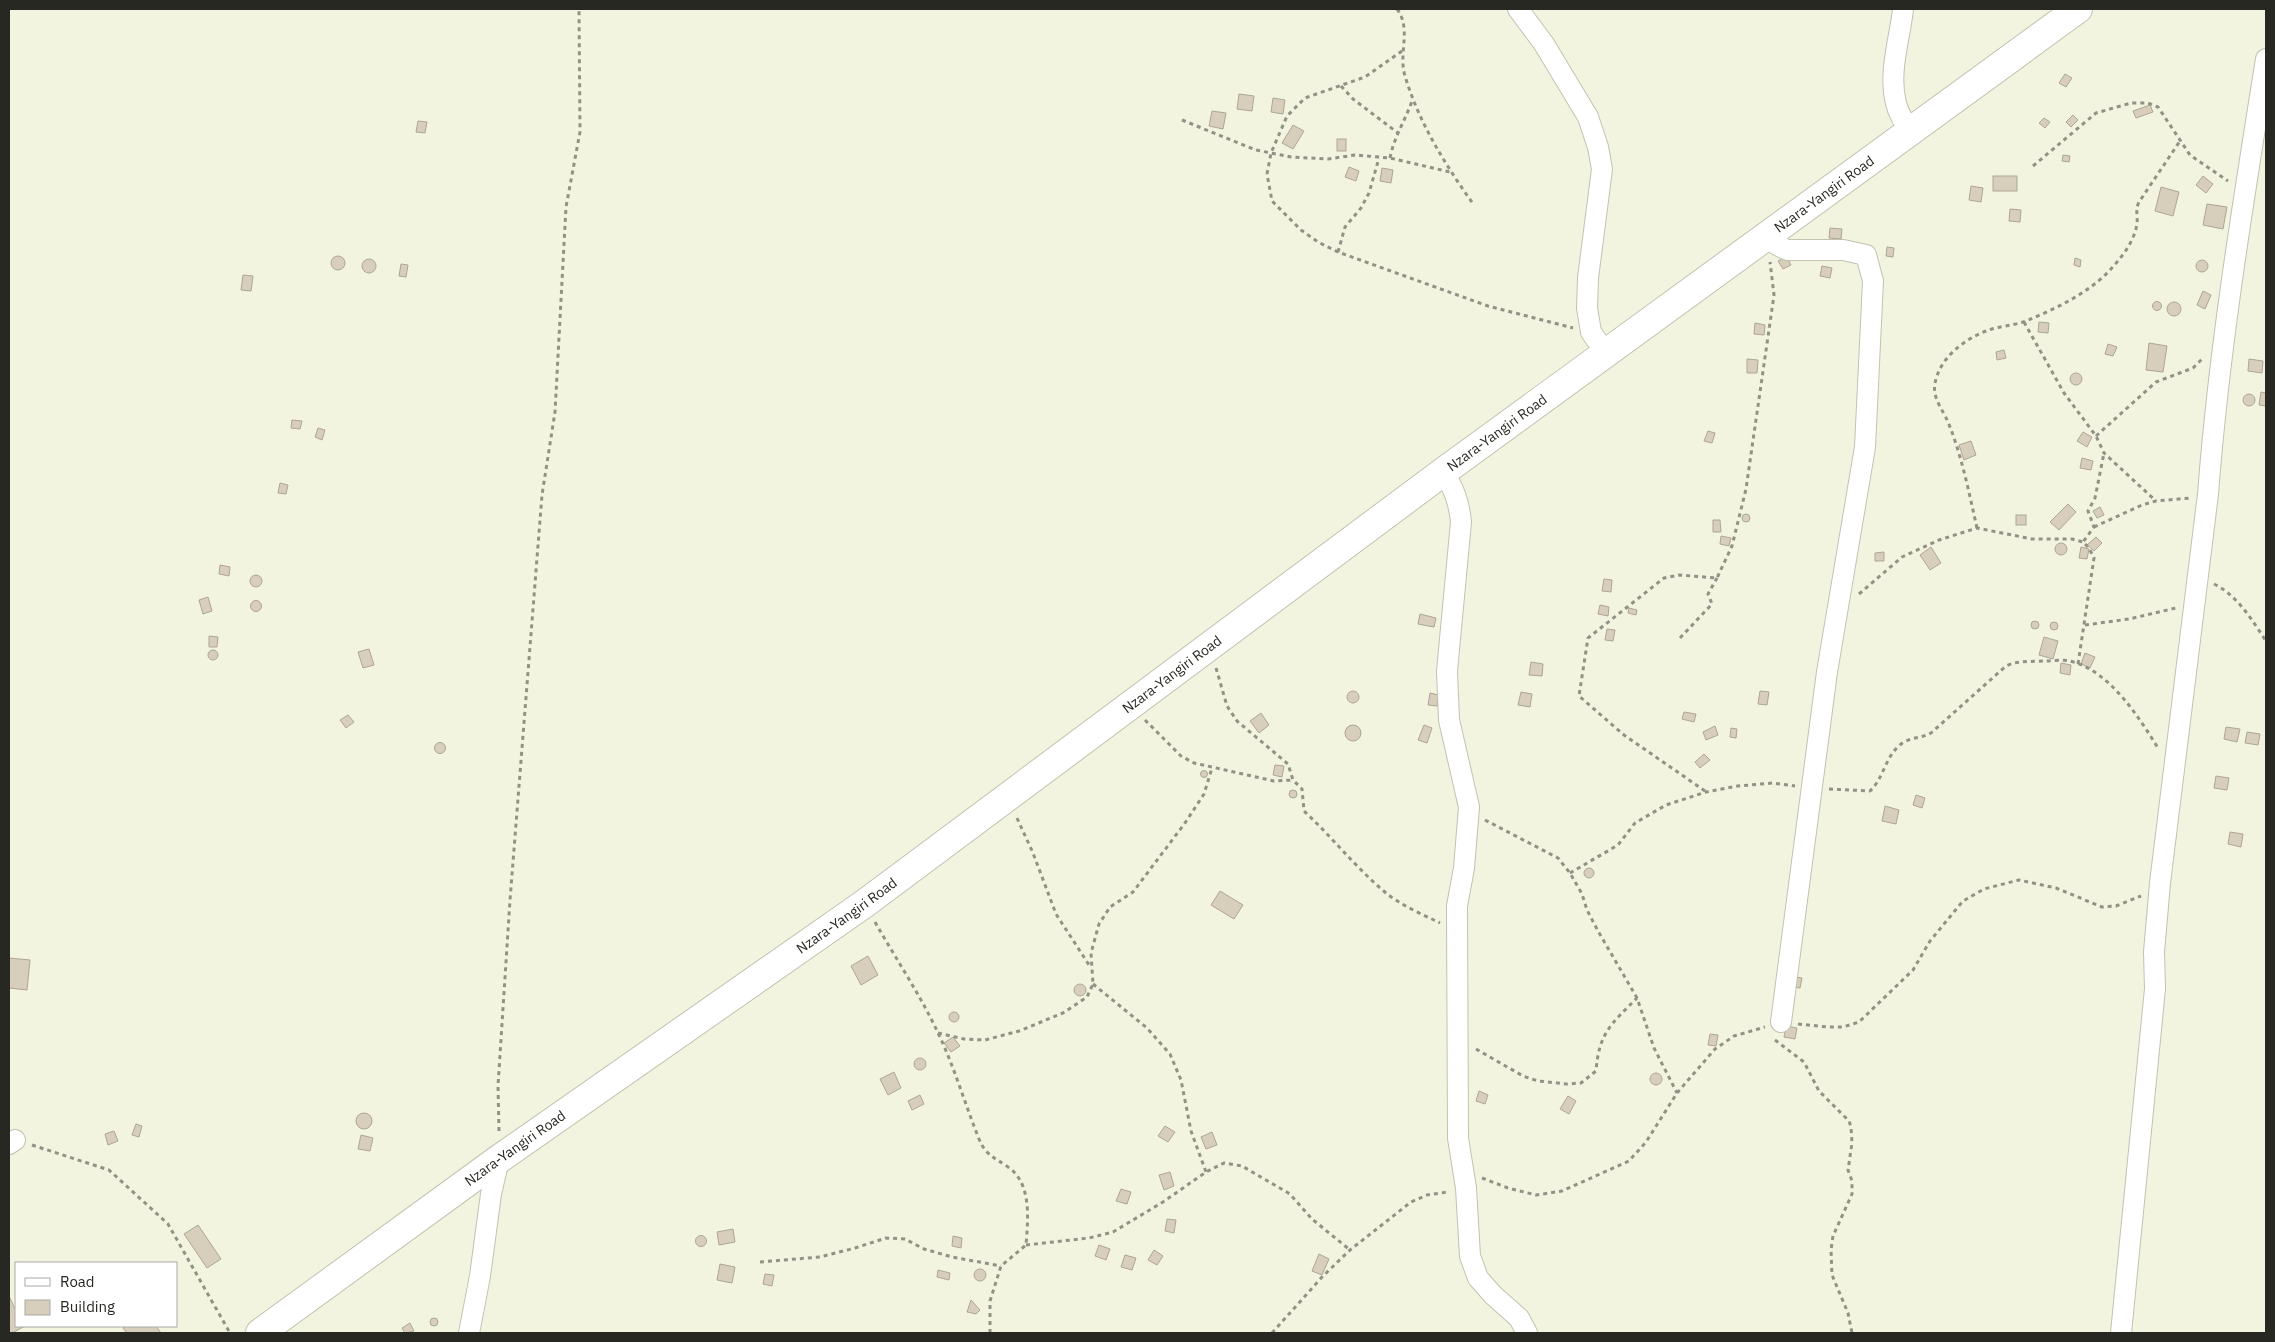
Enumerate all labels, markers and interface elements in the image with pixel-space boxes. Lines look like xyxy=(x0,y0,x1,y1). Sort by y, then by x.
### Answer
street label: Nzara-Yangiri Road xyxy=(1771,152,1878,237)
street label: Nzara-Yangiri Road xyxy=(1443,390,1550,475)
street label: Nzara-Yangiri Road xyxy=(1119,631,1225,717)
street label: Nzara-Yangiri Road xyxy=(793,874,900,958)
street label: Nzara-Yangiri Road xyxy=(461,1106,569,1190)
legend xyxy=(15,1262,178,1327)
text: Road xyxy=(60,1272,95,1291)
text: Building xyxy=(60,1297,115,1316)

